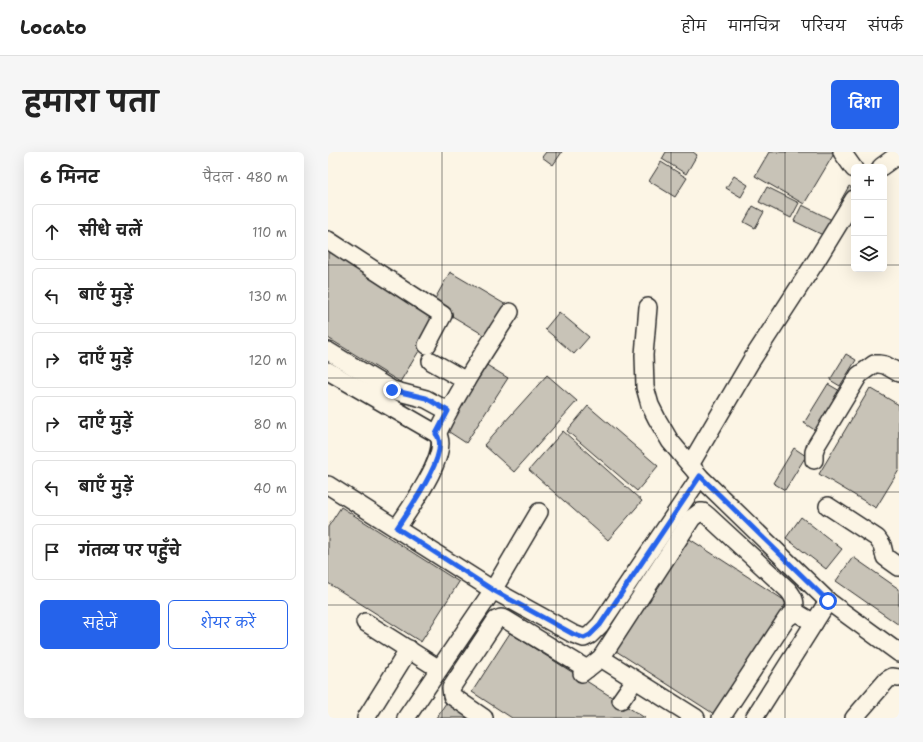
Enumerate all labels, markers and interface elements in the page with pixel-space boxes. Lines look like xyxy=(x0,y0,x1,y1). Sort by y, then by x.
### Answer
text: Locato xyxy=(20,15,87,40)
text: होम xyxy=(682,17,706,35)
text: मानचित्र xyxy=(728,17,780,35)
text: परिचय xyxy=(802,17,846,35)
text: संपर्क xyxy=(868,17,903,35)
button: दिशा xyxy=(831,80,899,129)
text: हमारा पता xyxy=(24,83,158,121)
map controls xyxy=(851,164,887,272)
button: + xyxy=(851,164,887,200)
text: 6 मिनट xyxy=(40,166,99,188)
text: पैदल · 480 m xyxy=(203,169,288,186)
button: − xyxy=(851,200,887,236)
icon: ahead xyxy=(41,221,63,243)
text: सीधे चलें xyxy=(79,221,142,241)
text: 110 m xyxy=(252,224,287,241)
button: layers xyxy=(851,236,887,272)
icon: left xyxy=(41,285,63,307)
text: बाएँ मुड़ें xyxy=(79,285,133,305)
text: 130 m xyxy=(249,288,287,305)
icon: right xyxy=(41,349,63,371)
text: दाएँ मुड़ें xyxy=(79,349,133,369)
text: 120 m xyxy=(249,352,287,369)
route end xyxy=(383,381,401,399)
icon: right xyxy=(41,413,63,435)
text: दाएँ मुड़ें xyxy=(79,413,133,433)
text: 80 m xyxy=(253,416,287,433)
icon: left xyxy=(41,477,63,499)
text: बाएँ मुड़ें xyxy=(79,477,133,497)
text: 40 m xyxy=(253,480,287,497)
icon: arrive xyxy=(41,541,63,563)
text: गंतव्य पर पहुँचे xyxy=(79,541,181,561)
route start xyxy=(819,592,837,610)
button: सहेजें xyxy=(40,600,160,649)
button: शेयर करें xyxy=(168,600,288,649)

